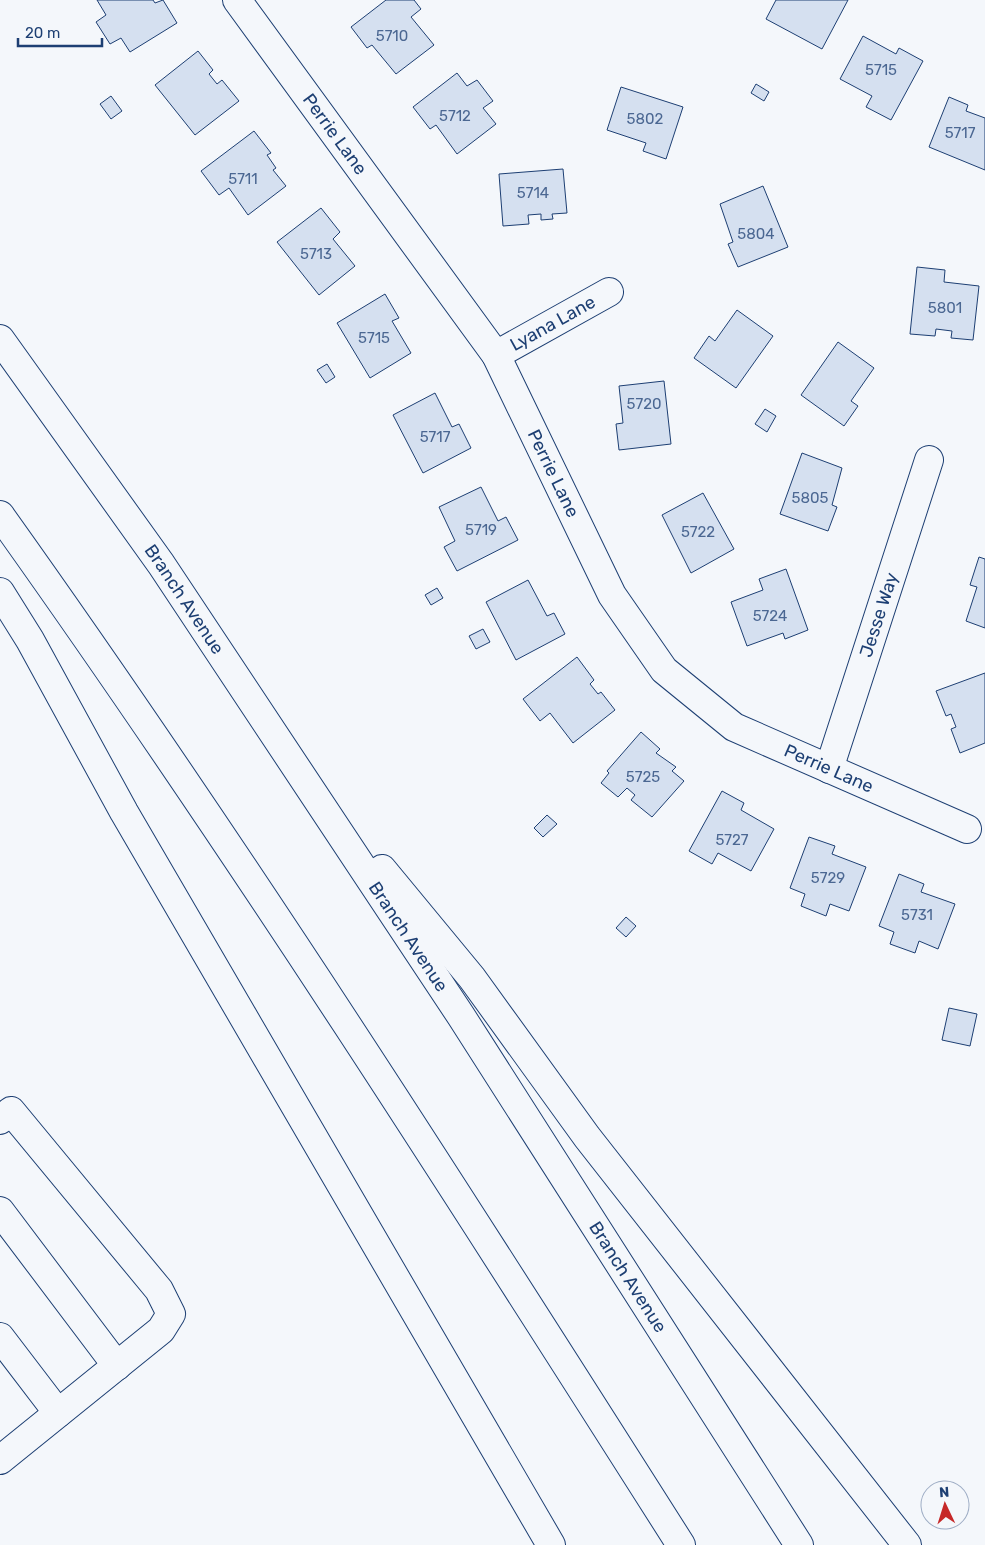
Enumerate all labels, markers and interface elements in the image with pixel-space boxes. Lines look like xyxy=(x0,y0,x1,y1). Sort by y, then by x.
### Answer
scale bar xyxy=(18,15,101,47)
text: 20 m xyxy=(25,24,60,42)
house number: 5710 xyxy=(376,27,408,45)
house number: 5715 xyxy=(865,61,897,79)
street label: Perrie Lane xyxy=(298,89,372,179)
house number: 5712 xyxy=(439,107,471,125)
house number: 5802 xyxy=(627,110,664,128)
house number: 5717 xyxy=(945,124,976,142)
house number: 5711 xyxy=(228,170,258,188)
house number: 5714 xyxy=(517,184,549,202)
house number: 5804 xyxy=(737,225,775,243)
house number: 5713 xyxy=(300,245,332,263)
street label: Lyana Lane xyxy=(506,291,599,356)
house number: 5801 xyxy=(928,299,962,317)
house number: 5715 xyxy=(358,329,390,347)
house number: 5720 xyxy=(627,395,661,413)
street label: Perrie Lane xyxy=(523,426,584,521)
house number: 5717 xyxy=(420,428,451,446)
house number: 5805 xyxy=(792,489,829,507)
house number: 5719 xyxy=(465,521,497,539)
house number: 5722 xyxy=(681,523,715,541)
street label: Branch Avenue xyxy=(140,540,229,658)
street label: Jesse Way xyxy=(855,570,903,660)
house number: 5724 xyxy=(753,607,787,625)
street label: Perrie Lane xyxy=(781,739,877,798)
house number: 5725 xyxy=(626,768,660,786)
house number: 5727 xyxy=(715,831,749,849)
house number: 5729 xyxy=(811,869,845,887)
street label: Branch Avenue xyxy=(364,877,453,996)
house number: 5731 xyxy=(901,906,933,924)
street label: Branch Avenue xyxy=(584,1217,671,1337)
north arrow xyxy=(920,1480,970,1530)
text: N xyxy=(939,1484,950,1501)

